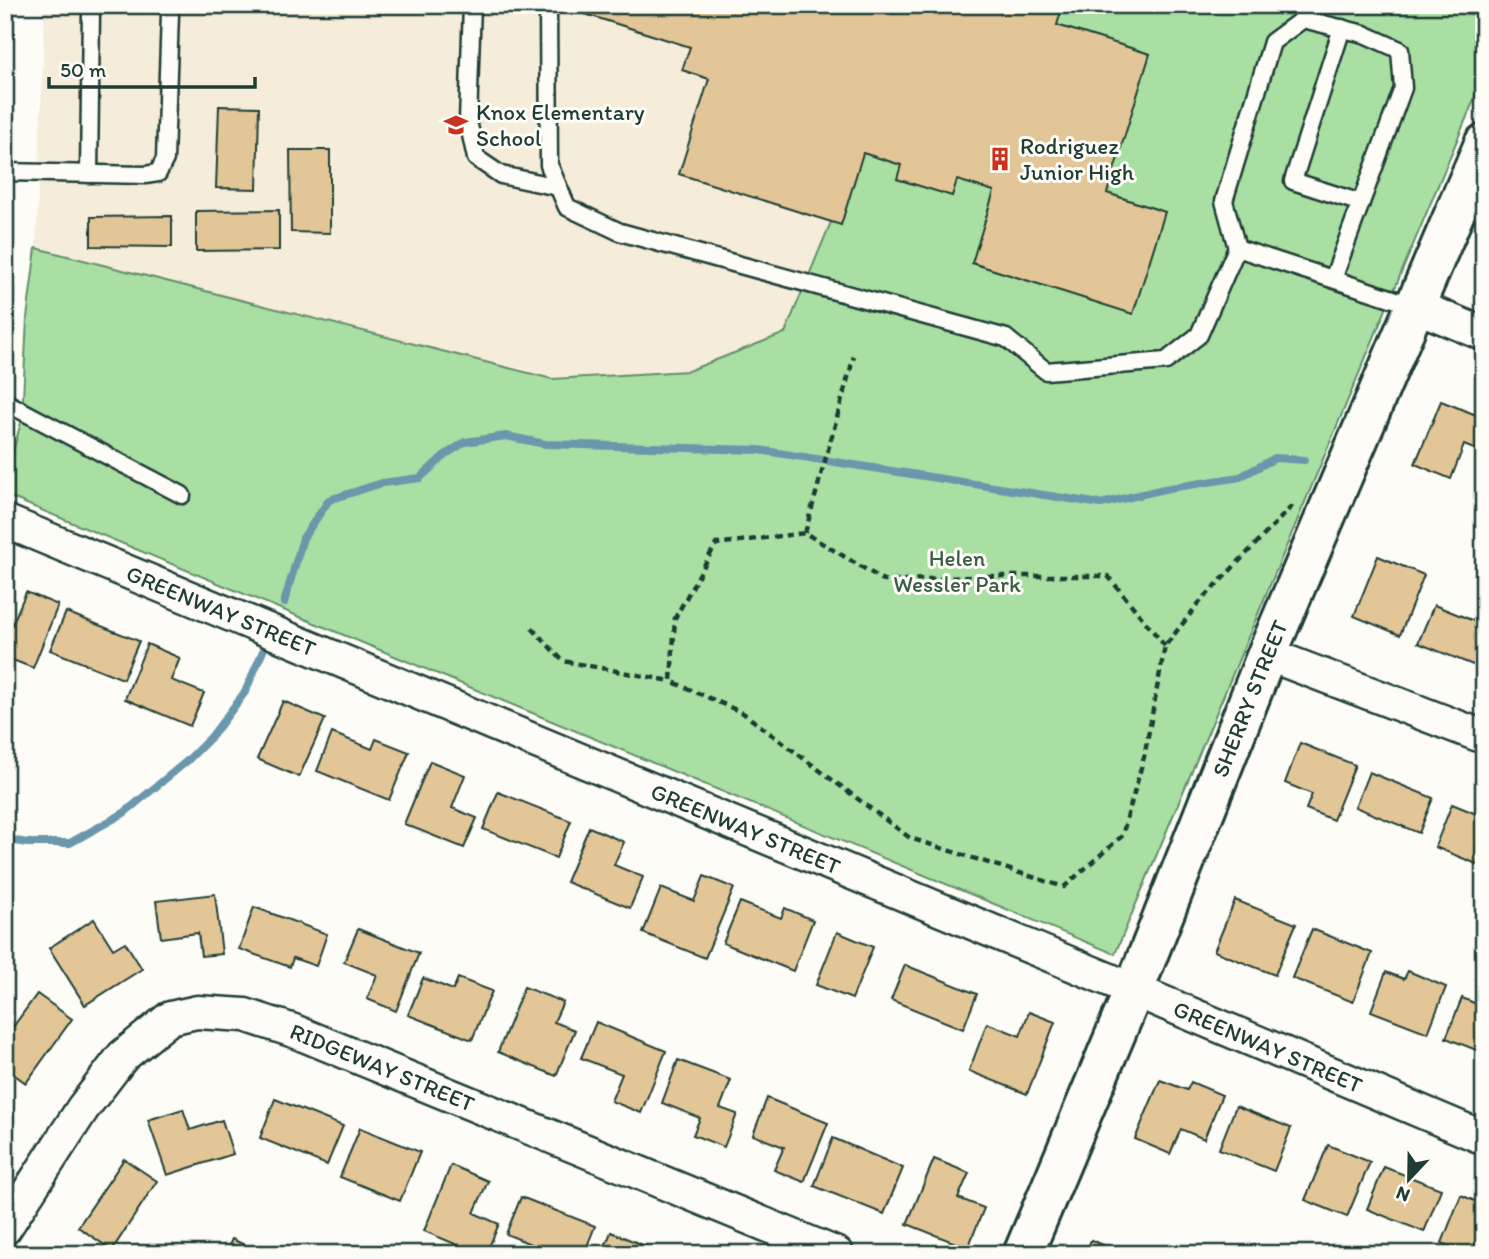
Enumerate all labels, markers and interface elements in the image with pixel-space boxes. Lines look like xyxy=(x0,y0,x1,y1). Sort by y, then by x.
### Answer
scale bar xyxy=(49,46,256,90)
text: 50 m xyxy=(60,57,107,82)
place label: Knox Elementary School xyxy=(476,98,645,152)
school or university icon: Knox Elementary School xyxy=(442,111,470,139)
place label: Rodriguez Junior High xyxy=(1020,132,1135,186)
building icon: Rodriguez Junior High xyxy=(986,145,1014,173)
park label: Helen Wessler Park xyxy=(893,544,1021,598)
street label: GREENWAY STREET xyxy=(122,559,320,663)
street label: SHERRY STREET xyxy=(1206,616,1294,781)
street label: GREENWAY STREET xyxy=(647,777,845,880)
street label: GREENWAY STREET xyxy=(1169,994,1367,1099)
street label: RIDGEWAY STREET xyxy=(286,1017,479,1118)
north arrow xyxy=(1374,1144,1444,1214)
text: N xyxy=(1393,1181,1413,1207)

